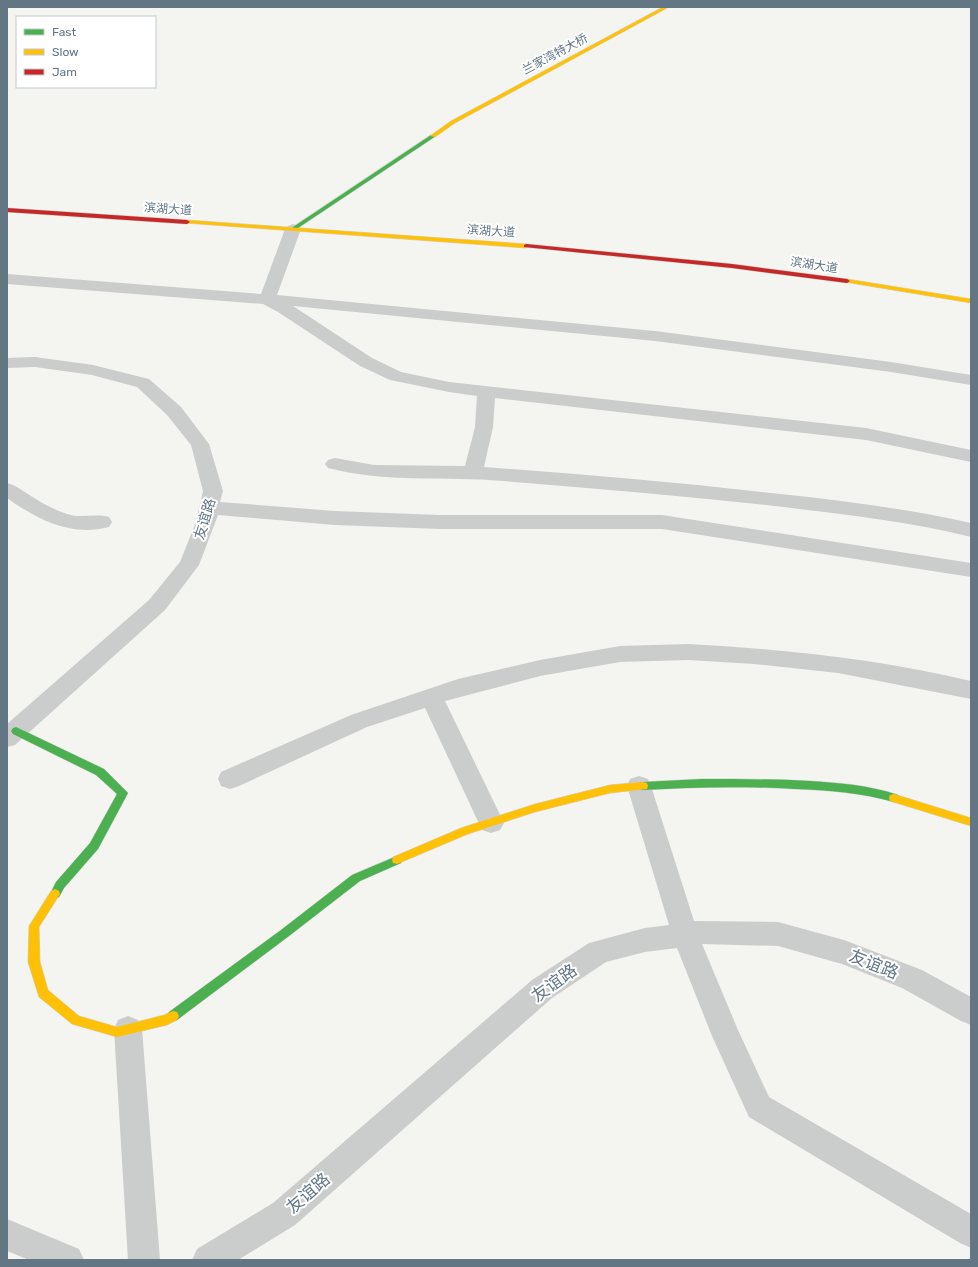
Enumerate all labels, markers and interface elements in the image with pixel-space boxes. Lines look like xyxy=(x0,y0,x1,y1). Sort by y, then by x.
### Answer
legend xyxy=(16,16,156,88)
text: Fast xyxy=(52,25,76,39)
street label: 兰家湾特大桥 xyxy=(520,31,590,77)
text: Slow xyxy=(52,45,79,59)
text: Jam xyxy=(52,65,77,79)
street label: 滨湖大道 xyxy=(144,200,192,218)
street label: 滨湖大道 xyxy=(467,222,515,240)
street label: 滨湖大道 xyxy=(789,254,839,276)
street label: 友谊路 xyxy=(191,496,219,542)
street label: 友谊路 xyxy=(847,945,901,983)
street label: 友谊路 xyxy=(527,960,581,1006)
street label: 友谊路 xyxy=(282,1169,334,1217)

